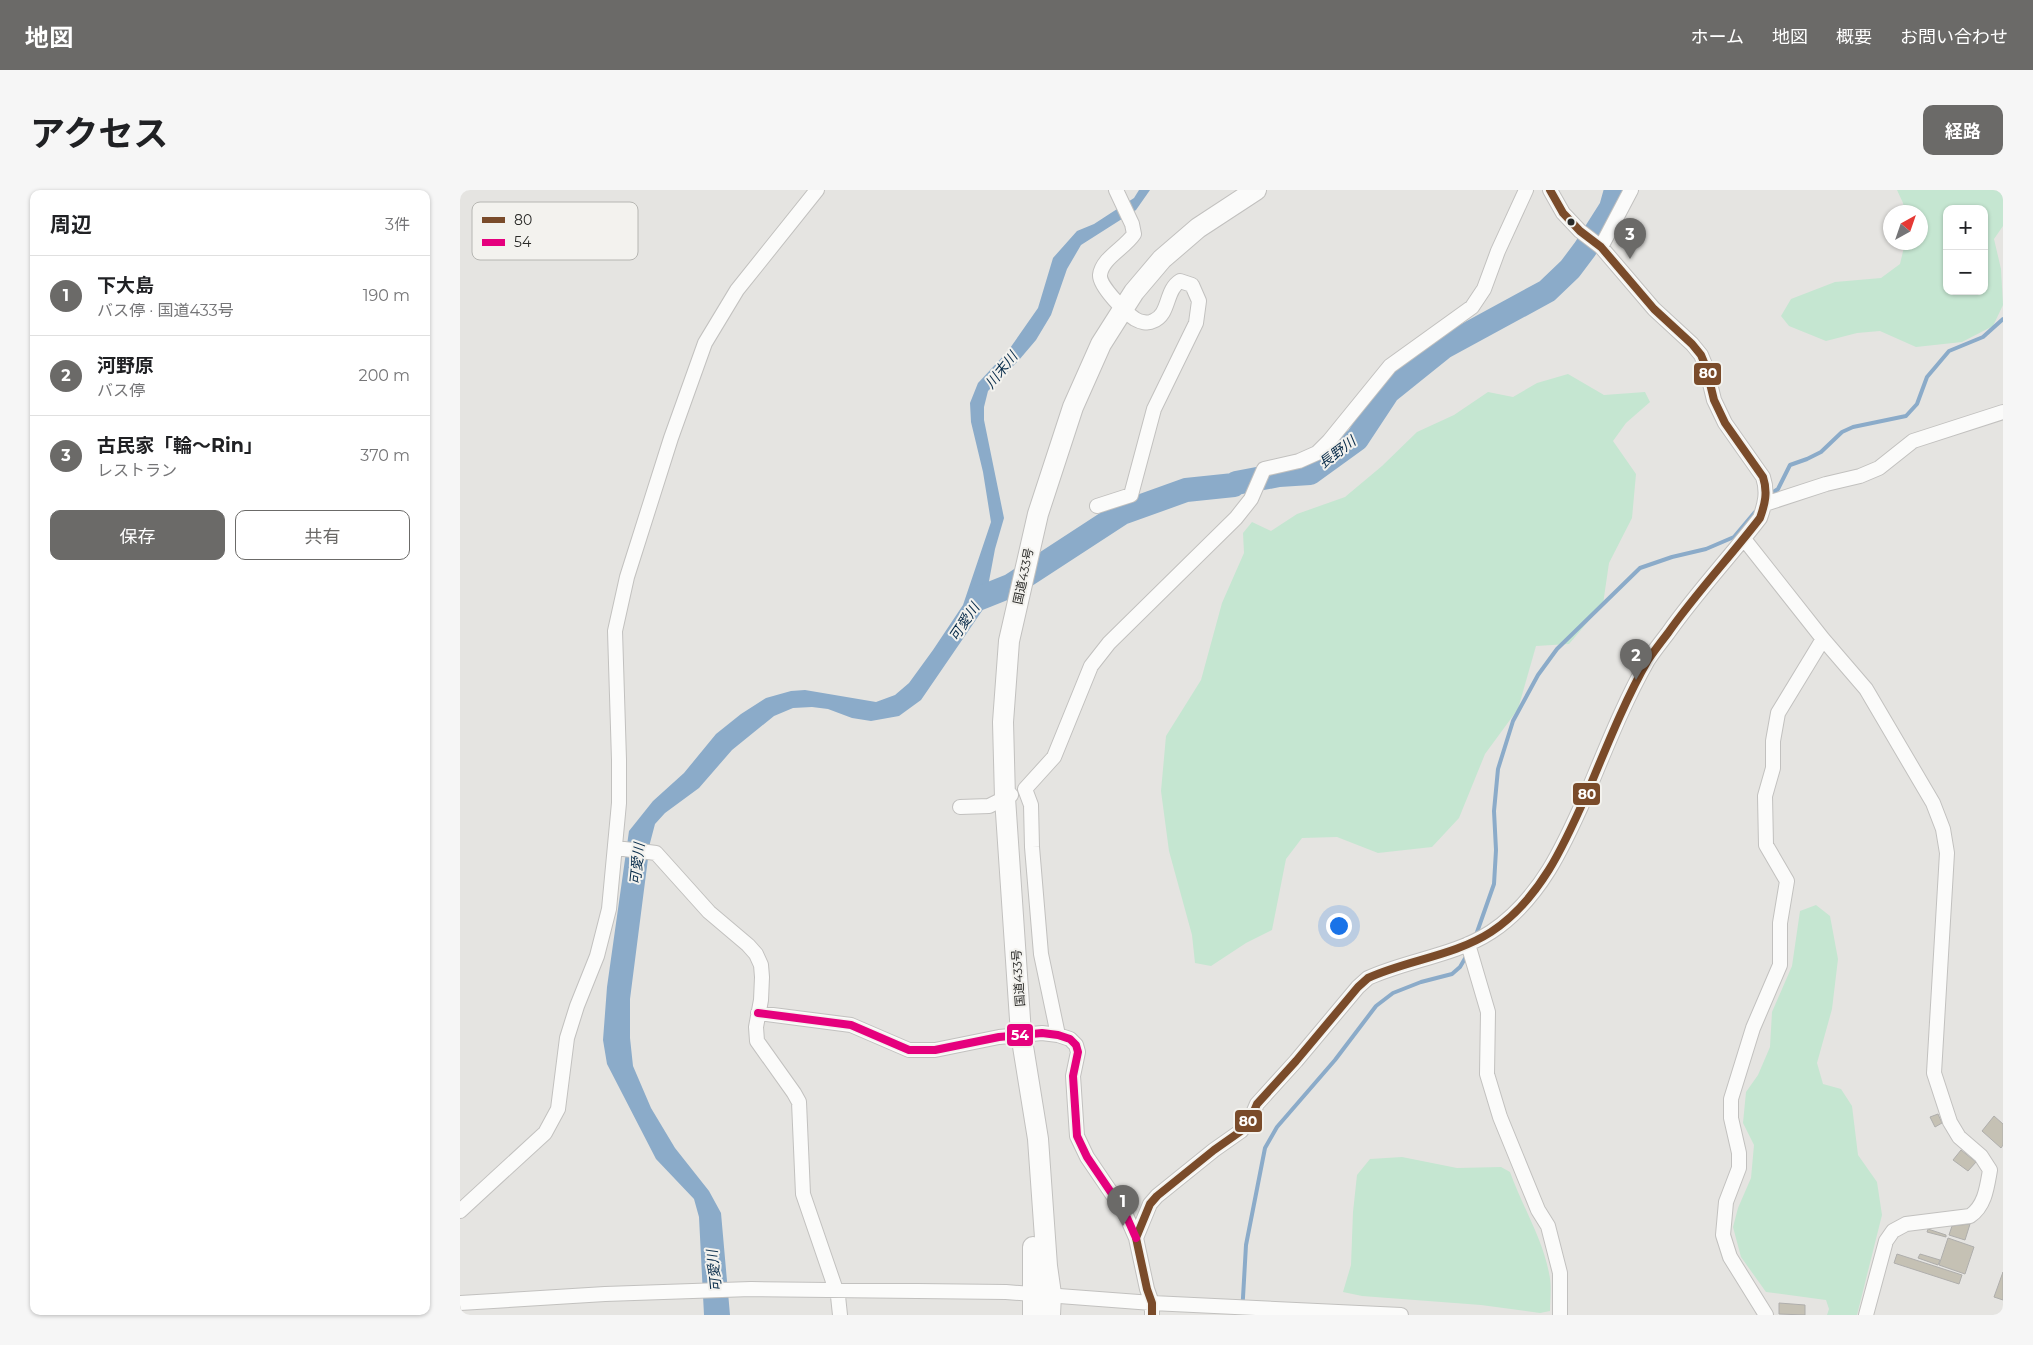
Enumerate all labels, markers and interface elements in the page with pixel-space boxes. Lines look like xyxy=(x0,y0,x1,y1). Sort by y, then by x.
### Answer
text: 地図 xyxy=(25,23,73,52)
text: ホーム xyxy=(1691,26,1744,48)
text: 地図 xyxy=(1772,26,1808,48)
text: 概要 xyxy=(1836,26,1872,48)
text: お問い合わせ xyxy=(1900,26,2008,48)
button: 経路 xyxy=(1923,105,2003,155)
text: アクセス xyxy=(30,112,168,155)
legend xyxy=(472,202,638,260)
north arrow xyxy=(1883,205,1928,250)
map controls xyxy=(1943,205,1988,295)
button: + xyxy=(1943,205,1988,250)
text: 80 xyxy=(514,211,532,229)
text: 周辺 xyxy=(50,212,92,237)
text: 3件 xyxy=(385,215,410,234)
unlabelled marker xyxy=(1566,217,1576,227)
pin: 3 xyxy=(1614,218,1646,259)
text: 54 xyxy=(514,233,532,251)
button: − xyxy=(1943,250,1988,295)
text: 下大島 xyxy=(97,274,154,297)
text: 1 xyxy=(63,286,69,305)
text: 190 m xyxy=(363,286,410,305)
text: バス停 · 国道433号 xyxy=(97,301,234,320)
water label: 川末川 xyxy=(981,346,1022,392)
text: 河野原 xyxy=(97,354,154,377)
line badge: 80 xyxy=(1693,362,1722,386)
text: 80 xyxy=(1699,364,1717,382)
text: 2 xyxy=(61,366,71,385)
text: 200 m xyxy=(359,366,410,385)
text: バス停 xyxy=(97,381,145,400)
water label: 長野川 xyxy=(1315,431,1361,472)
text: 古民家「輪～Rin」 xyxy=(97,434,263,457)
text: 3 xyxy=(61,446,71,465)
text: 370 m xyxy=(360,446,410,465)
text: レストラン xyxy=(97,461,177,480)
button: 保存 xyxy=(50,510,225,560)
button: 共有 xyxy=(235,510,410,560)
street label: 国道433号 xyxy=(1010,546,1036,606)
water label: 可愛川 xyxy=(945,598,984,644)
pin: 2 xyxy=(1620,639,1652,680)
line badge: 80 xyxy=(1572,782,1601,806)
text: 80 xyxy=(1578,785,1596,803)
water label: 可愛川 xyxy=(626,840,648,886)
your location xyxy=(1326,913,1352,939)
street label: 国道433号 xyxy=(1009,949,1027,1007)
line badge: 54 xyxy=(1006,1023,1034,1047)
text: 54 xyxy=(1011,1026,1029,1044)
line badge: 80 xyxy=(1234,1109,1263,1133)
text: 80 xyxy=(1239,1112,1257,1130)
pin: 1 xyxy=(1107,1185,1139,1226)
water label: 可愛川 xyxy=(703,1247,725,1293)

